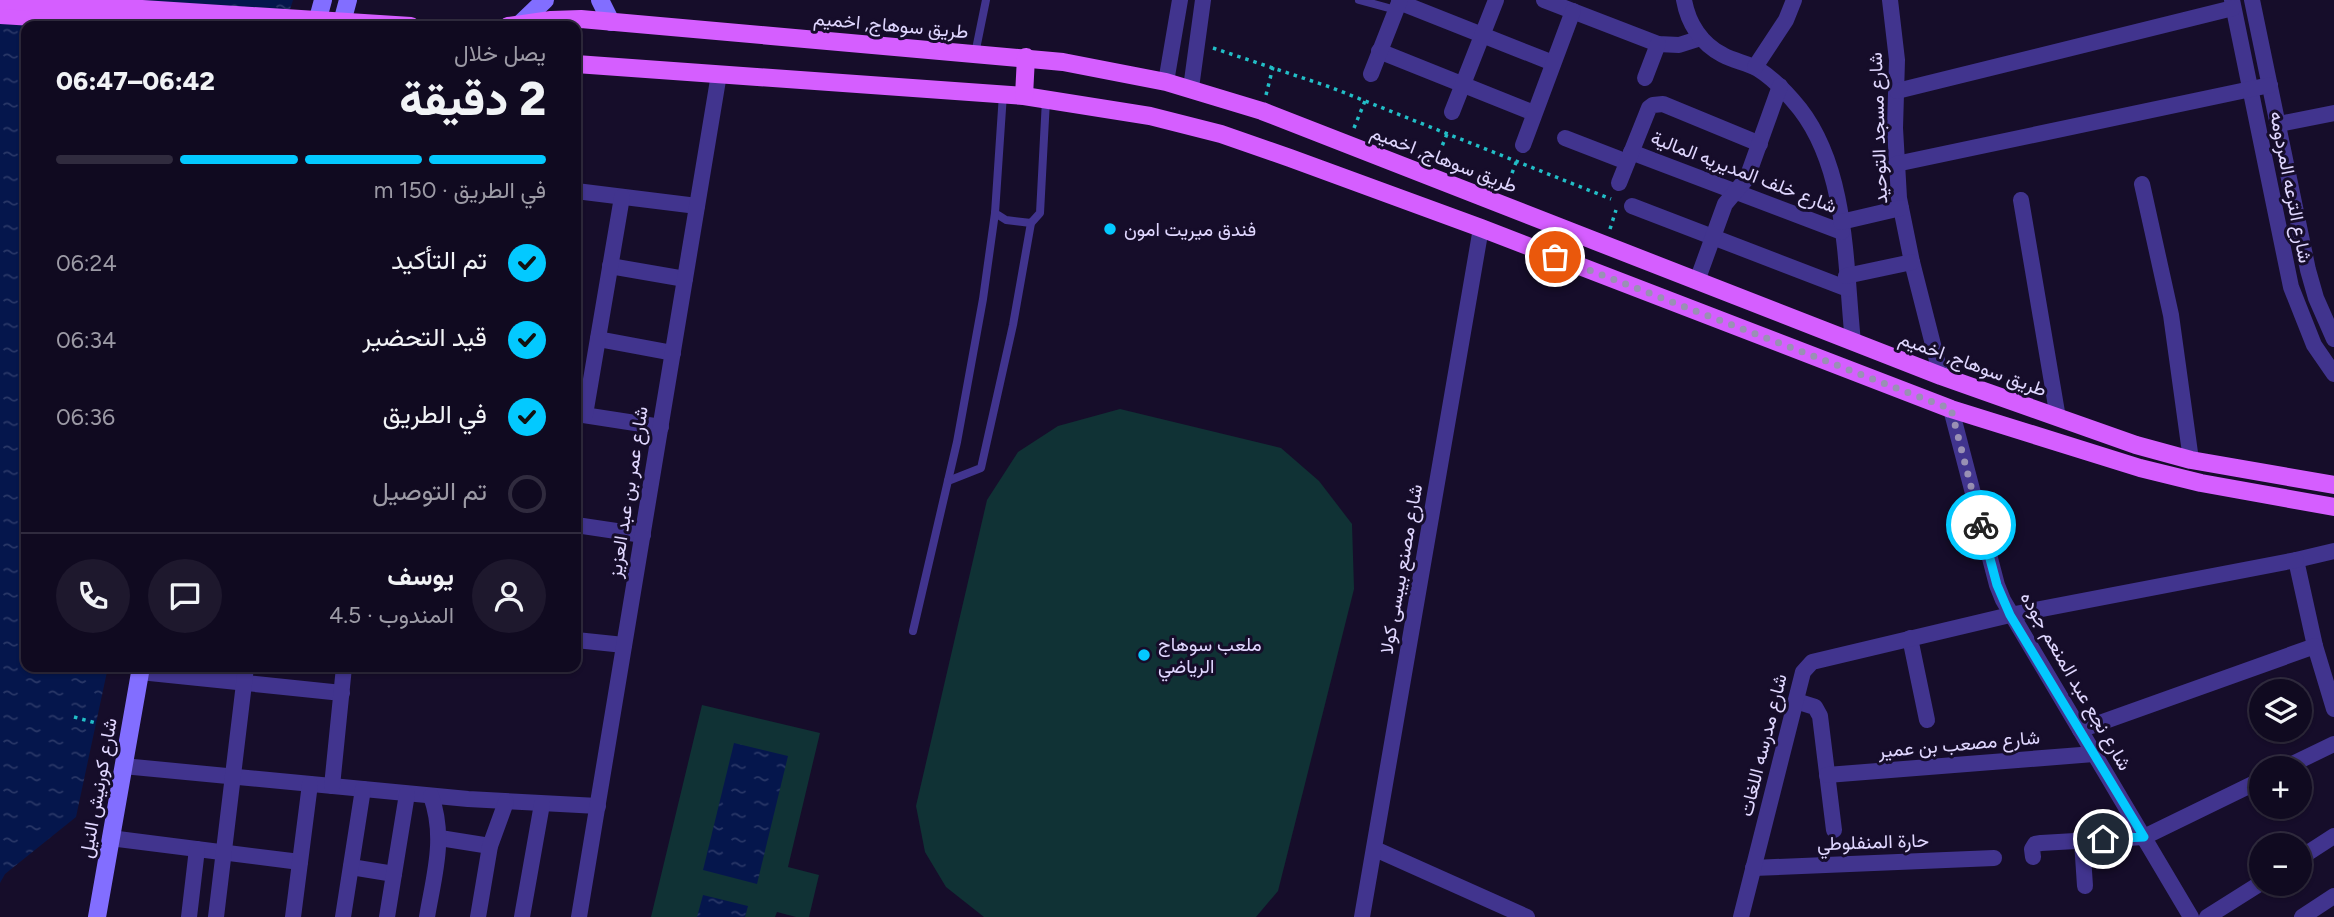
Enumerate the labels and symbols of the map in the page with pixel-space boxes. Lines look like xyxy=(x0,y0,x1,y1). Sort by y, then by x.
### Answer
street label: طريق سوهاج, اخميم xyxy=(813,7,969,44)
street label: شارع مسجد التوحيد xyxy=(1864,52,1893,204)
street label: شارع الترعه المردومه xyxy=(2264,109,2317,265)
street label: طريق سوهاج, اخميم xyxy=(1367,120,1521,198)
street label: شارع خلف المديريه المالية xyxy=(1647,126,1840,219)
place label: فندق ميريت امون xyxy=(1124,218,1256,241)
marker: فندق ميريت امون xyxy=(1102,221,1118,237)
pin xyxy=(1525,227,1585,287)
street label: طريق سوهاج, اخميم xyxy=(1896,327,2050,402)
street label: شارع عمر بن عبد العزيز xyxy=(603,405,654,580)
street label: شارع مصنع بيبسى كولا xyxy=(1375,482,1429,656)
courier xyxy=(1946,490,2016,560)
street label: شارع نجع عبد المنعم جوده xyxy=(2014,588,2137,775)
place label: ملعب سوهاج الرياضي xyxy=(1158,633,1262,682)
marker: ملعب سوهاج الرياضي xyxy=(1136,647,1152,663)
street label: شارع مدرسه اللغات xyxy=(1734,671,1793,819)
street label: شارع كورنيش النيل xyxy=(74,716,123,860)
street label: شارع مصعب بن عمير xyxy=(1876,725,2041,764)
pin xyxy=(2073,809,2133,869)
street label: حارة المنفلوطي xyxy=(1817,829,1930,859)

